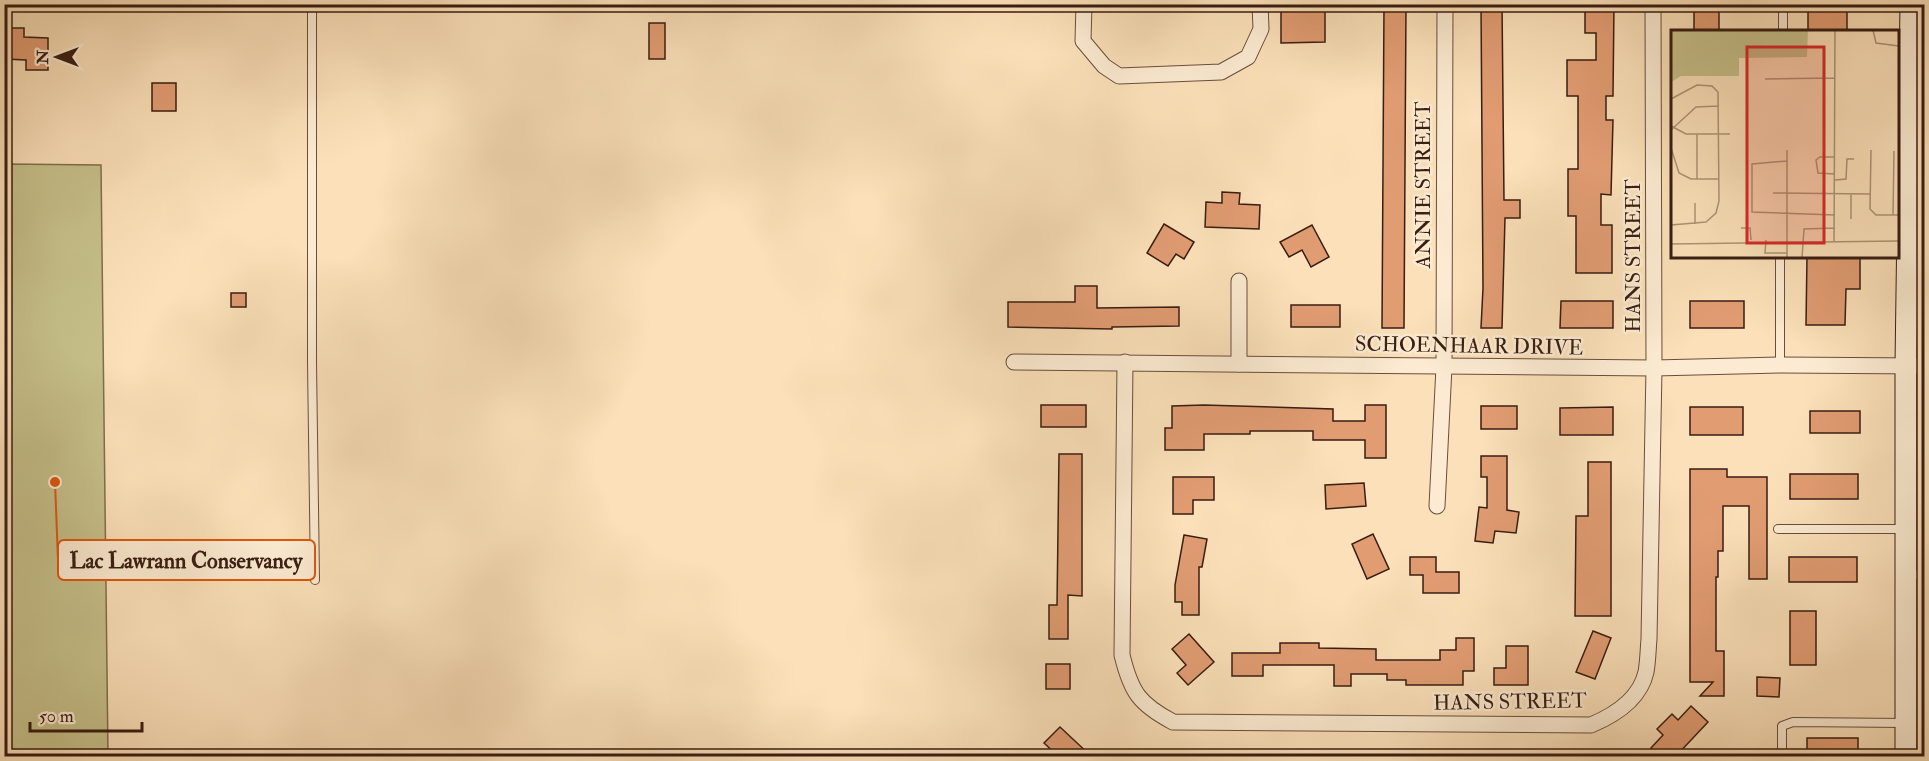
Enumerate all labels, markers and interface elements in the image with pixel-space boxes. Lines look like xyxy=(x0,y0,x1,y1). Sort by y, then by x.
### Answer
north arrow xyxy=(27,27,87,87)
inset map xyxy=(1671,30,1899,258)
text: N xyxy=(33,49,53,65)
street label: ANNIE STREET xyxy=(1410,101,1437,270)
street label: HANS STREET xyxy=(1620,179,1647,333)
street label: SCHOENHAAR DRIVE xyxy=(1355,331,1583,361)
callout: Lac Lawrann Conservancy xyxy=(58,540,315,580)
text: Lac Lawrann Conservancy xyxy=(70,547,304,576)
street label: HANS STREET xyxy=(1433,687,1587,717)
scale bar xyxy=(30,695,142,733)
text: 50 m xyxy=(39,705,74,728)

